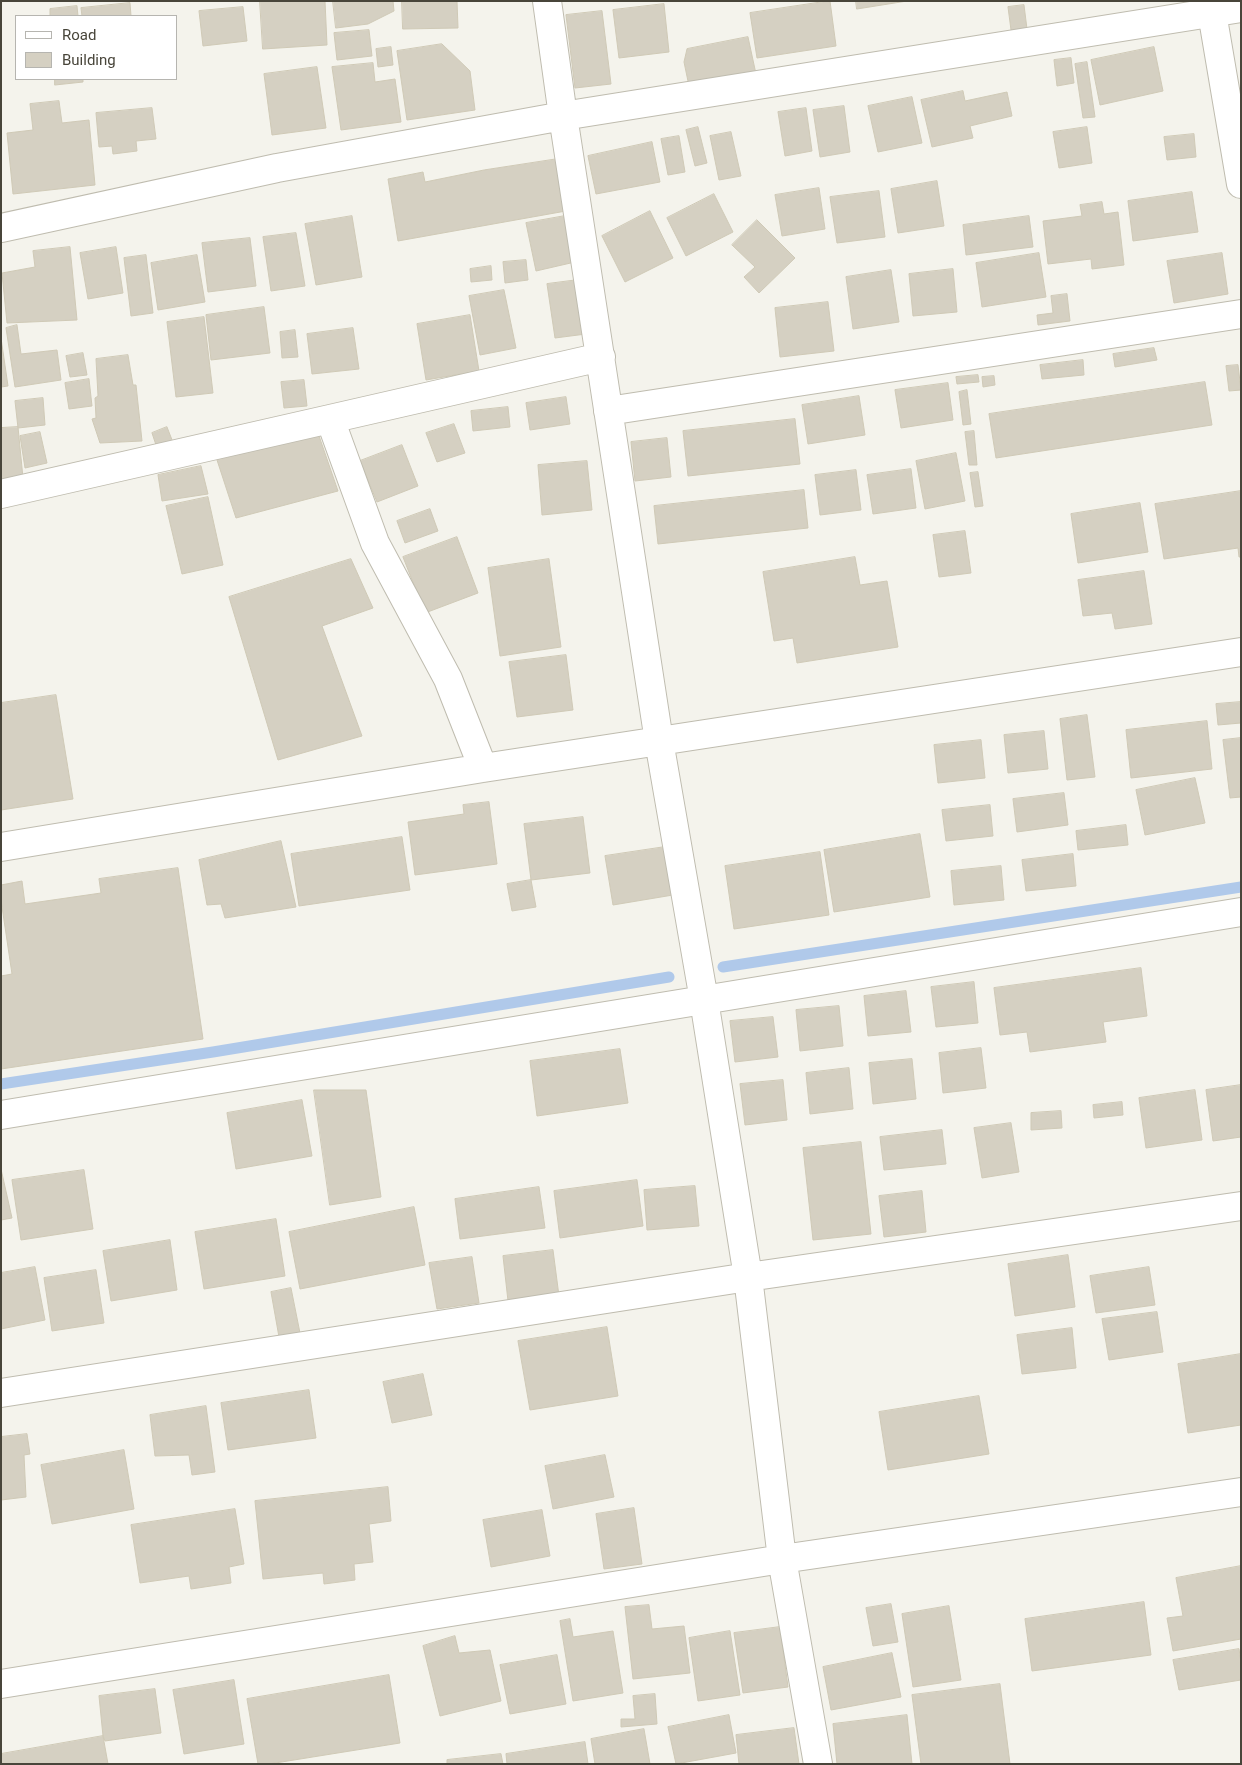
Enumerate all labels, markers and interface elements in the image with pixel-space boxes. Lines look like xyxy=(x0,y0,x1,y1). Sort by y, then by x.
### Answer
legend xyxy=(15,15,178,80)
text: Road xyxy=(62,26,96,44)
text: Building xyxy=(62,51,116,69)

